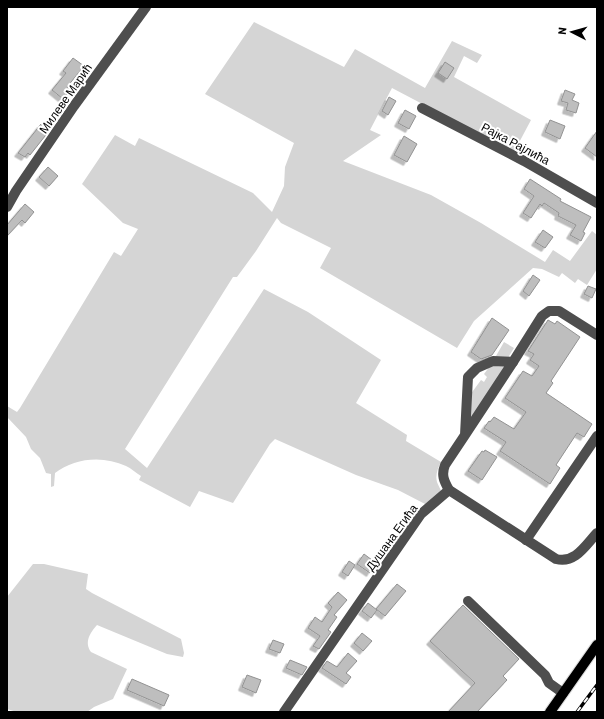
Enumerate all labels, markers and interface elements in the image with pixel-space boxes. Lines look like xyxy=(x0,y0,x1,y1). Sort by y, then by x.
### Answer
north arrow xyxy=(552,12,592,52)
text: N xyxy=(555,27,568,35)
street label: Милеве Мaрић xyxy=(36,60,95,136)
street label: Рајка Рајлића xyxy=(479,119,553,168)
street label: Душана Егића xyxy=(362,501,421,574)

